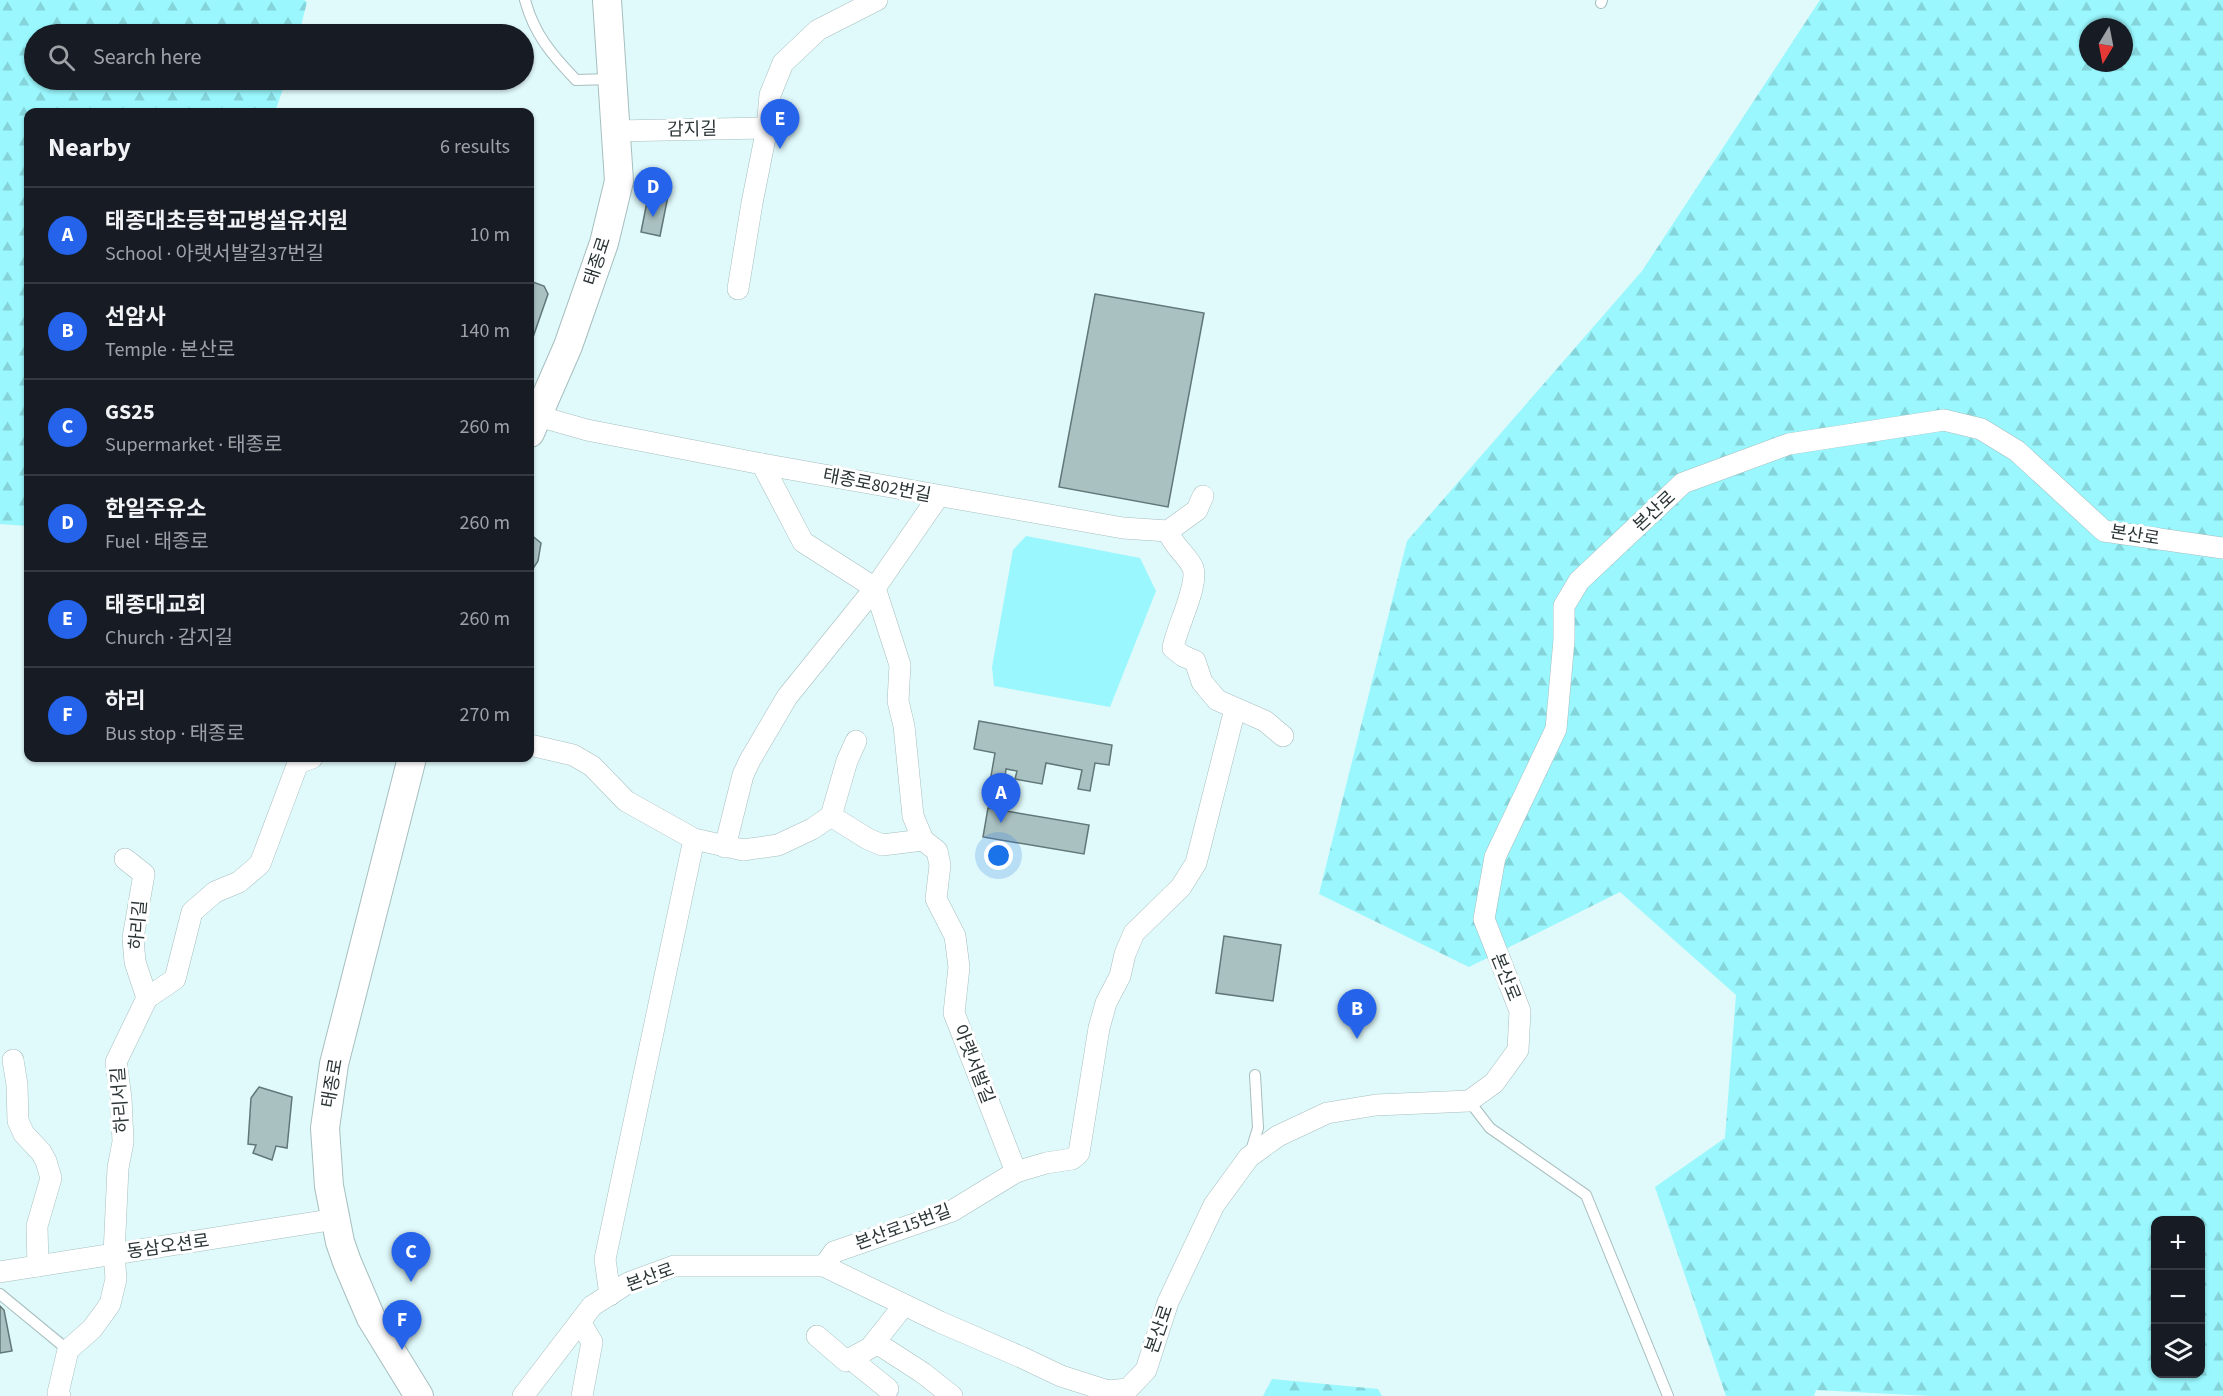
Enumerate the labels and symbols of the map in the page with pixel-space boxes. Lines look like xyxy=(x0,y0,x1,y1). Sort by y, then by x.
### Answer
north arrow xyxy=(2079,18,2133,72)
pin: E xyxy=(760,100,800,149)
street label: 감지길 xyxy=(667,117,717,142)
pin: D xyxy=(634,168,672,217)
street label: 태종로 xyxy=(578,234,617,289)
street label: 태종로802번길 xyxy=(821,463,933,508)
street label: 본산로 xyxy=(1628,485,1681,537)
street label: 본산로 xyxy=(2108,519,2161,552)
pin: A xyxy=(982,774,1020,823)
your location xyxy=(984,841,1013,870)
street label: 하리길 xyxy=(124,899,153,951)
street label: 본산로 xyxy=(1485,949,1526,1005)
pin: B xyxy=(1338,990,1376,1039)
street label: 아랫서발길 xyxy=(947,1021,1000,1107)
street label: 태종로 xyxy=(316,1056,349,1110)
street label: 하리서길 xyxy=(106,1066,135,1134)
street label: 본산로15번길 xyxy=(852,1199,955,1256)
street label: 동삼오션로 xyxy=(125,1228,211,1265)
pin: C xyxy=(392,1232,430,1282)
street label: 본산로 xyxy=(623,1257,678,1298)
pin: F xyxy=(382,1300,422,1350)
street label: 본산로 xyxy=(1140,1302,1179,1357)

